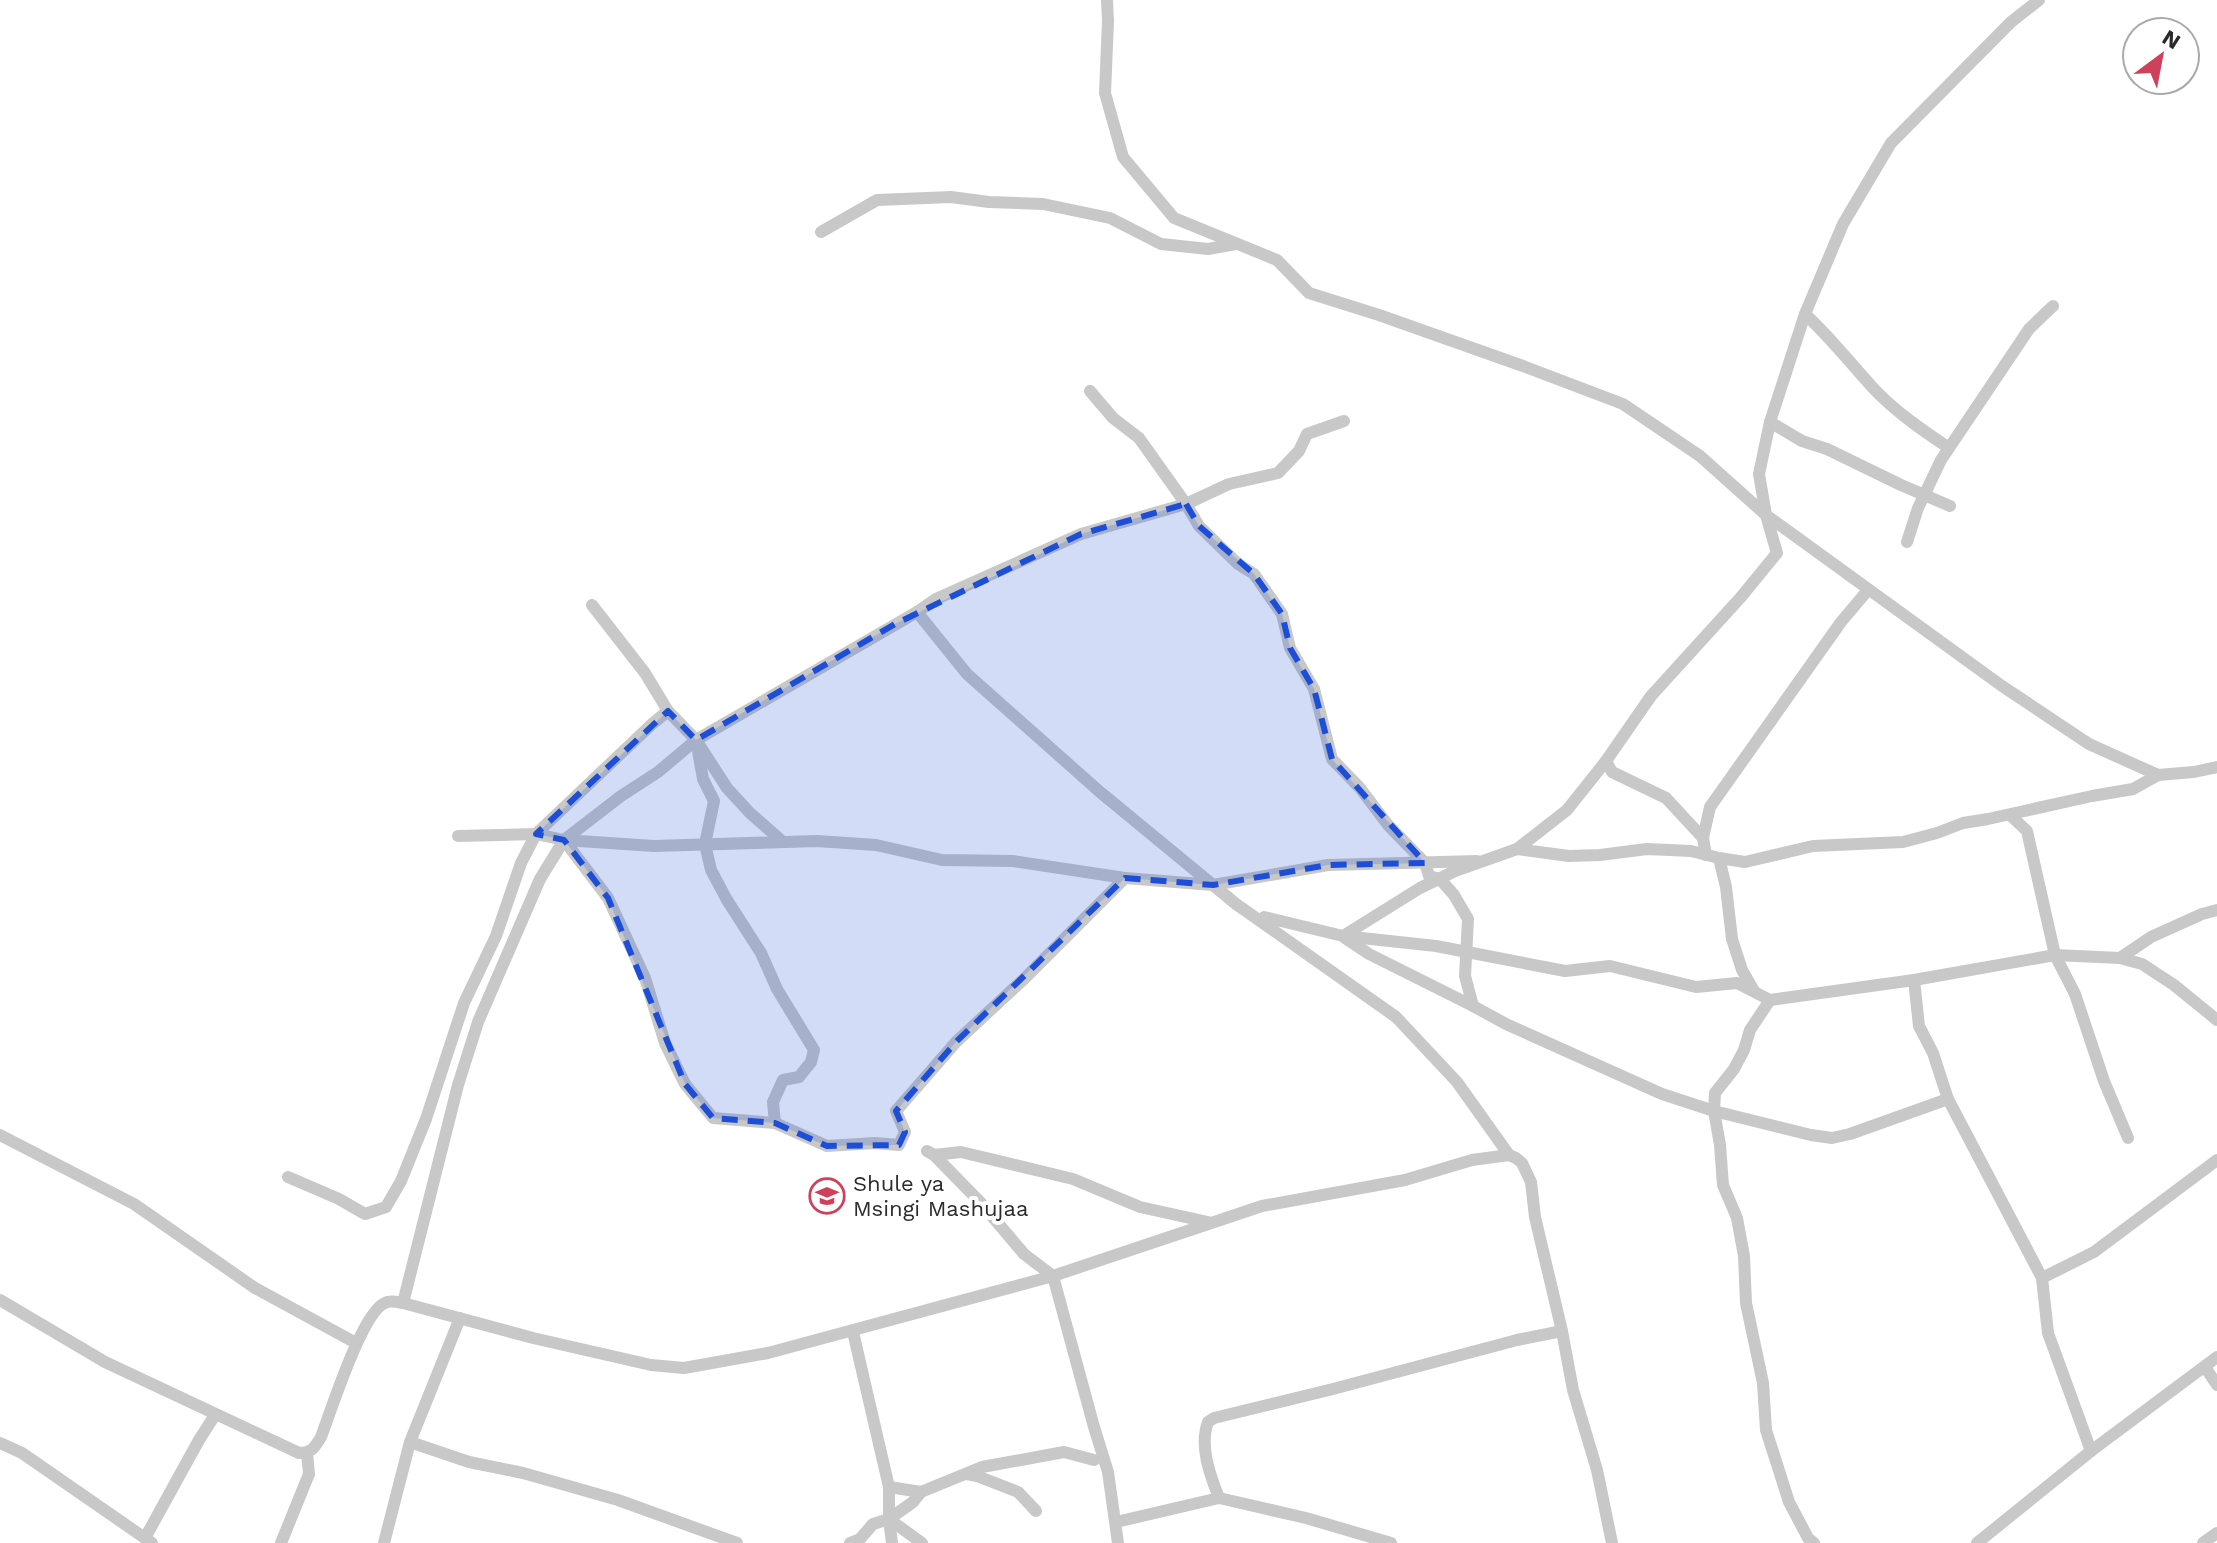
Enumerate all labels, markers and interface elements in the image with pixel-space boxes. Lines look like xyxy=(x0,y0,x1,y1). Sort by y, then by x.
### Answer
north arrow xyxy=(2121,16,2201,96)
text: N xyxy=(2158,25,2185,54)
place label: Shule ya Msingi Mashujaa xyxy=(853,1171,1028,1221)
school or university icon: Shule ya Msingi Mashujaa xyxy=(808,1177,846,1215)

